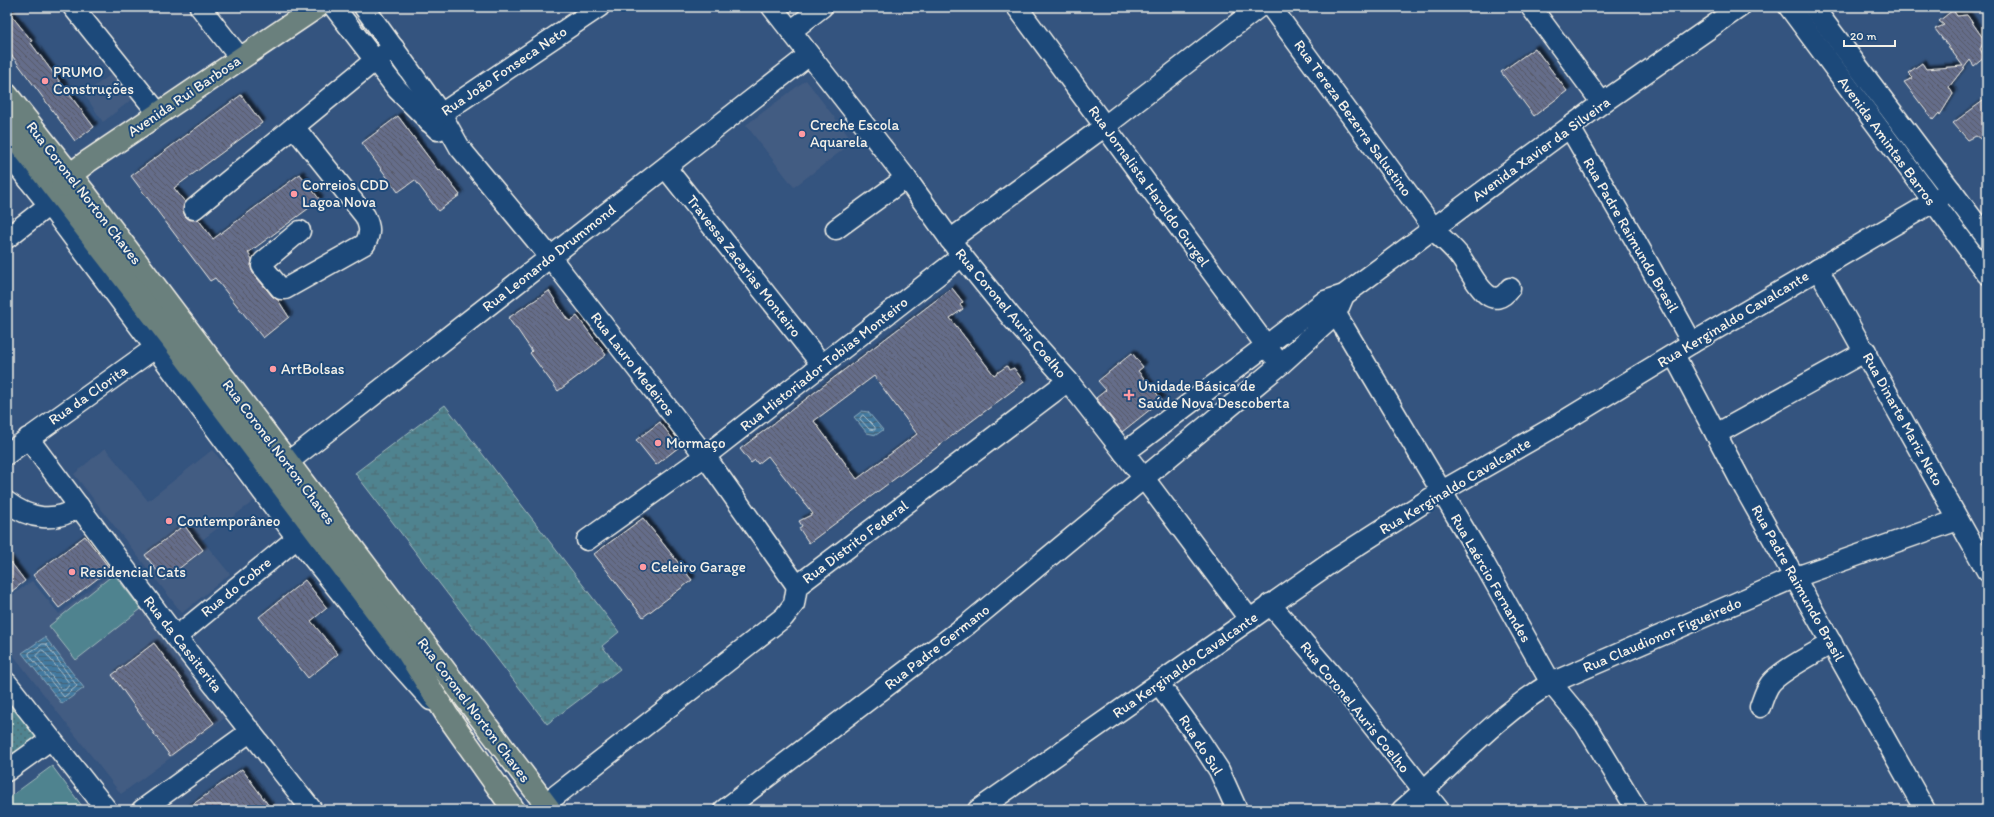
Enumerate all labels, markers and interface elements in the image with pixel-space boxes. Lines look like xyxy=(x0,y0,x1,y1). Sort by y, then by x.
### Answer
street label: Rua João Fonseca Neto xyxy=(438,22,570,120)
scale bar xyxy=(1844,22,1895,48)
text: 20 m xyxy=(1850,29,1877,43)
street label: Rua Tereza Bezerra Salustino xyxy=(1290,36,1416,200)
street label: Avenida Rui Barbosa xyxy=(124,51,244,140)
place label: PRUMO Construções xyxy=(53,63,134,98)
street label: Avenida Amintas Barros xyxy=(1834,73,1940,209)
marker: PRUMO Construções xyxy=(40,76,50,86)
street label: Avenida Xavier da Silveira xyxy=(1468,93,1614,205)
street label: Rua Jornalista Haroldo Gurgel xyxy=(1085,102,1214,271)
place label: Creche Escola Aquarela xyxy=(810,116,900,151)
street label: Rua Coronel Norton Chaves xyxy=(23,118,146,268)
marker: Creche Escola Aquarela xyxy=(797,129,807,139)
street label: Rua Padre Raimundo Brasil xyxy=(1579,154,1683,316)
place label: Correios CDD Lagoa Nova xyxy=(302,176,389,211)
marker: Correios CDD Lagoa Nova xyxy=(289,189,299,199)
street label: Travessa Zacarias Monteiro xyxy=(683,191,805,341)
street label: Rua Leonardo Drummond xyxy=(479,200,619,316)
street label: Rua Coronel Auris Coelho xyxy=(951,244,1071,382)
street label: Rua Kerginaldo Cavalcante xyxy=(1654,267,1812,371)
street label: Rua Historiador Tobias Monteiro xyxy=(736,293,912,435)
street label: Rua Lauro Medeiros xyxy=(587,308,679,420)
street label: Rua Dinarte Mariz Neto xyxy=(1859,349,1947,489)
place label: ArtBolsas xyxy=(281,360,345,378)
street label: Rua da Clorita xyxy=(45,361,131,429)
marker: ArtBolsas xyxy=(268,364,278,374)
street label: Rua Coronel Norton Chaves xyxy=(219,376,339,528)
place label: Unidade Básica de Saúde Nova Descoberta xyxy=(1138,377,1290,412)
marker: Unidade Básica de Saúde Nova Descoberta xyxy=(1123,389,1135,401)
place label: Mormaço xyxy=(666,434,726,452)
street label: Rua Kerginaldo Cavalcante xyxy=(1376,434,1534,538)
marker: Mormaço xyxy=(653,438,663,448)
street label: Rua Distrito Federal xyxy=(799,496,912,588)
street label: Rua Padre Raimundo Brasil xyxy=(1747,502,1849,665)
street label: Rua Laércio Fernandes xyxy=(1447,511,1535,646)
place label: Contemporâneo xyxy=(177,512,280,530)
marker: Contemporâneo xyxy=(164,516,174,526)
street label: Rua do Cobre xyxy=(197,553,275,621)
place label: Celeiro Garage xyxy=(651,558,746,576)
marker: Celeiro Garage xyxy=(638,562,648,572)
place label: Residencial Cats xyxy=(80,563,186,581)
marker: Residencial Cats xyxy=(67,567,77,577)
street label: Rua da Cassiterita xyxy=(140,592,227,696)
street label: Rua Claudionor Figueiredo xyxy=(1580,593,1744,677)
street label: Rua Padre Germano xyxy=(881,600,993,694)
street label: Rua Kerginaldo Cavalcante xyxy=(1109,608,1261,722)
street label: Rua Coronel Norton Chaves xyxy=(414,634,534,786)
street label: Rua Coronel Auris Coelho xyxy=(1296,638,1414,776)
street label: Rua do Sul xyxy=(1175,711,1228,779)

